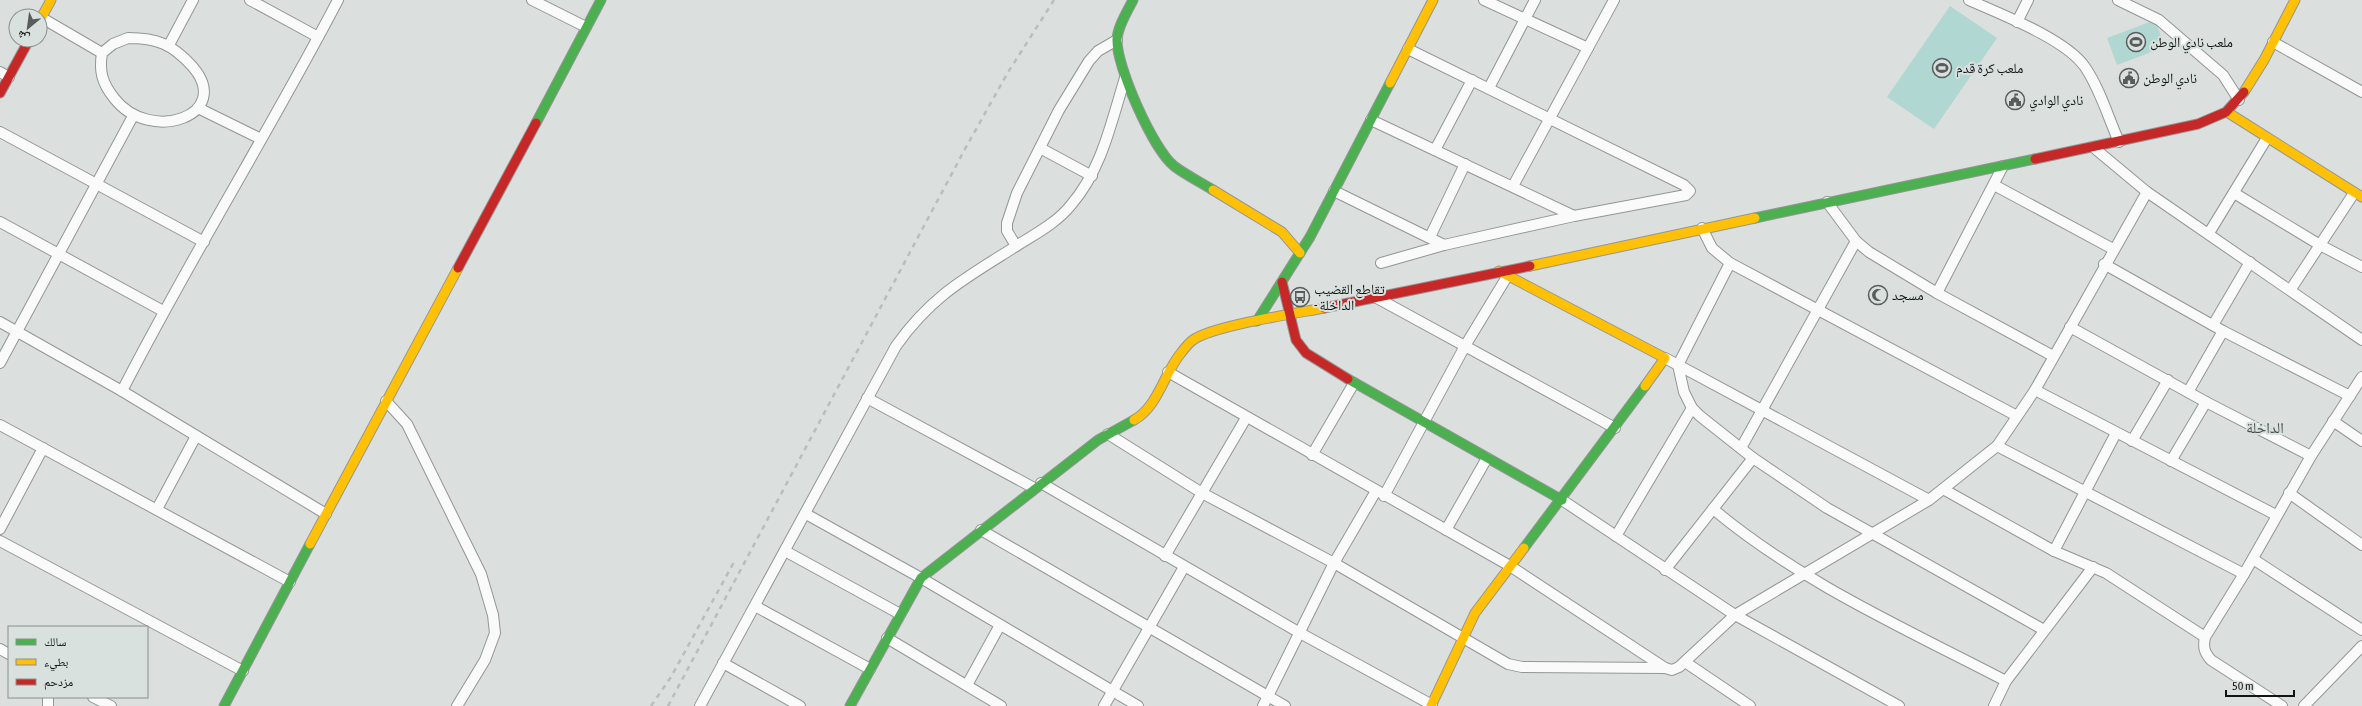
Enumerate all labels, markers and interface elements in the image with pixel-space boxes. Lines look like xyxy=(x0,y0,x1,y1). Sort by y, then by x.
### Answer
north arrow xyxy=(8,8,48,48)
text: ش xyxy=(15,27,32,45)
sports icon: ملعب نادي الوطن xyxy=(2125,31,2147,53)
place label: ملعب نادي الوطن xyxy=(2150,34,2233,54)
sports icon: ملعب كرة قدم xyxy=(1931,57,1953,79)
place label: ملعب كرة قدم xyxy=(1956,60,2023,78)
public building icon: نادي الوطن xyxy=(2118,67,2140,89)
place label: نادي الوطن xyxy=(2143,70,2197,90)
public building icon: نادي الوادي xyxy=(2004,89,2026,111)
place label: نادي الوادي xyxy=(2029,92,2084,112)
place label: تقاطع القضيب - الداخلة xyxy=(1314,281,1385,313)
mosque icon: مسجد xyxy=(1867,284,1889,306)
bus stop icon: تقاطع القضيب - الداخلة xyxy=(1289,286,1311,308)
place label: مسجد xyxy=(1892,287,1924,303)
district label: الداخلة xyxy=(2246,419,2284,436)
legend xyxy=(8,626,148,698)
text: سالك xyxy=(44,635,66,649)
text: بطيء xyxy=(44,655,68,672)
scale bar xyxy=(2226,672,2294,698)
text: مزدحم xyxy=(44,675,73,690)
text: 50 m xyxy=(2232,679,2254,693)

